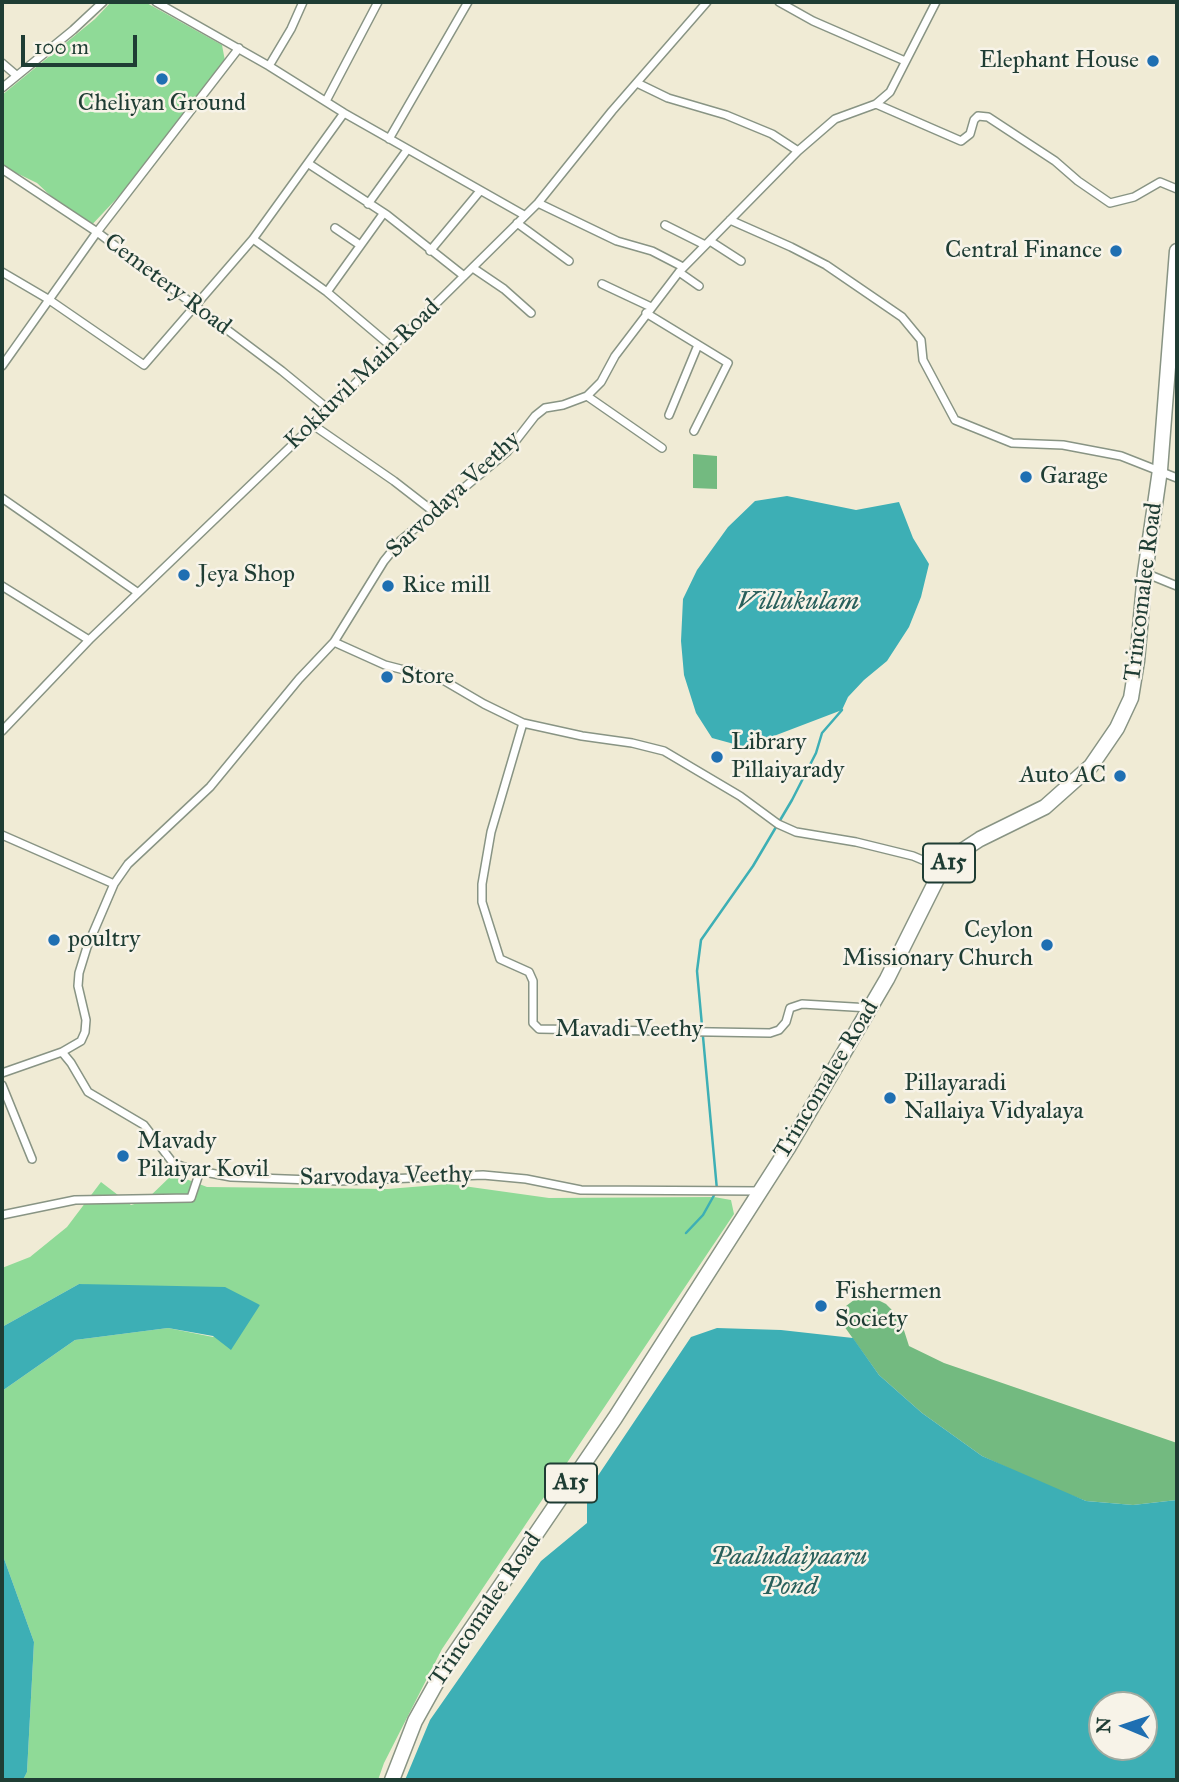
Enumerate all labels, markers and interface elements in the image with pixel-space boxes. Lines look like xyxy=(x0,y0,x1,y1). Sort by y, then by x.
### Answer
scale bar xyxy=(24,21,140,65)
text: 100 m xyxy=(34,34,89,60)
place label: Elephant House xyxy=(979,47,1139,75)
marker: Elephant House xyxy=(1145,53,1161,69)
marker: Cheliyan Ground xyxy=(154,71,170,87)
place label: Cheliyan Ground xyxy=(78,90,246,118)
street label: Cemetery Road xyxy=(98,228,236,342)
place label: Central Finance xyxy=(945,237,1102,265)
marker: Central Finance xyxy=(1108,243,1124,259)
street label: Kokkuvil Main Road xyxy=(279,294,447,456)
street label: Sarvodaya Veethy xyxy=(381,426,527,564)
place label: Garage xyxy=(1040,463,1108,491)
marker: Garage xyxy=(1018,469,1034,485)
street label: Trincomalee Road xyxy=(1119,501,1169,683)
place label: Jeya Shop xyxy=(198,561,295,589)
marker: Jeya Shop xyxy=(176,567,192,583)
place label: Rice mill xyxy=(402,572,490,600)
marker: Rice mill xyxy=(380,578,396,594)
water label: Villukulam xyxy=(737,587,859,619)
place label: Store xyxy=(401,663,454,691)
marker: Store xyxy=(379,669,395,685)
place label: Library Pillaiyarady xyxy=(731,729,844,785)
marker: Library Pillaiyarady xyxy=(709,749,725,765)
place label: Auto AC xyxy=(1019,762,1106,790)
marker: Auto AC xyxy=(1112,768,1128,784)
road number: A15 xyxy=(923,844,975,883)
place label: Ceylon Missionary Church xyxy=(842,917,1033,973)
place label: poultry xyxy=(68,926,140,954)
marker: poultry xyxy=(46,932,62,948)
marker: Ceylon Missionary Church xyxy=(1039,937,1055,953)
street label: Trincomalee Road xyxy=(768,996,886,1164)
street label: Mavadi Veethy xyxy=(555,1016,703,1044)
place label: Pillayaradi Nallaiya Vidyalaya xyxy=(904,1070,1084,1126)
marker: Pillayaradi Nallaiya Vidyalaya xyxy=(882,1090,898,1106)
place label: Mavady Pilaiyar Kovil xyxy=(137,1128,269,1184)
marker: Mavady Pilaiyar Kovil xyxy=(115,1148,131,1164)
street label: Sarvodaya Veethy xyxy=(299,1161,473,1193)
place label: Fishermen Society xyxy=(835,1278,941,1334)
marker: Fishermen Society xyxy=(813,1298,829,1314)
road number: A15 xyxy=(545,1464,597,1502)
street label: Trincomalee Road xyxy=(424,1527,548,1693)
water label: Paaludaiyaaru Pond xyxy=(711,1542,867,1604)
north arrow xyxy=(1088,1691,1158,1761)
text: N xyxy=(1092,1717,1115,1734)

